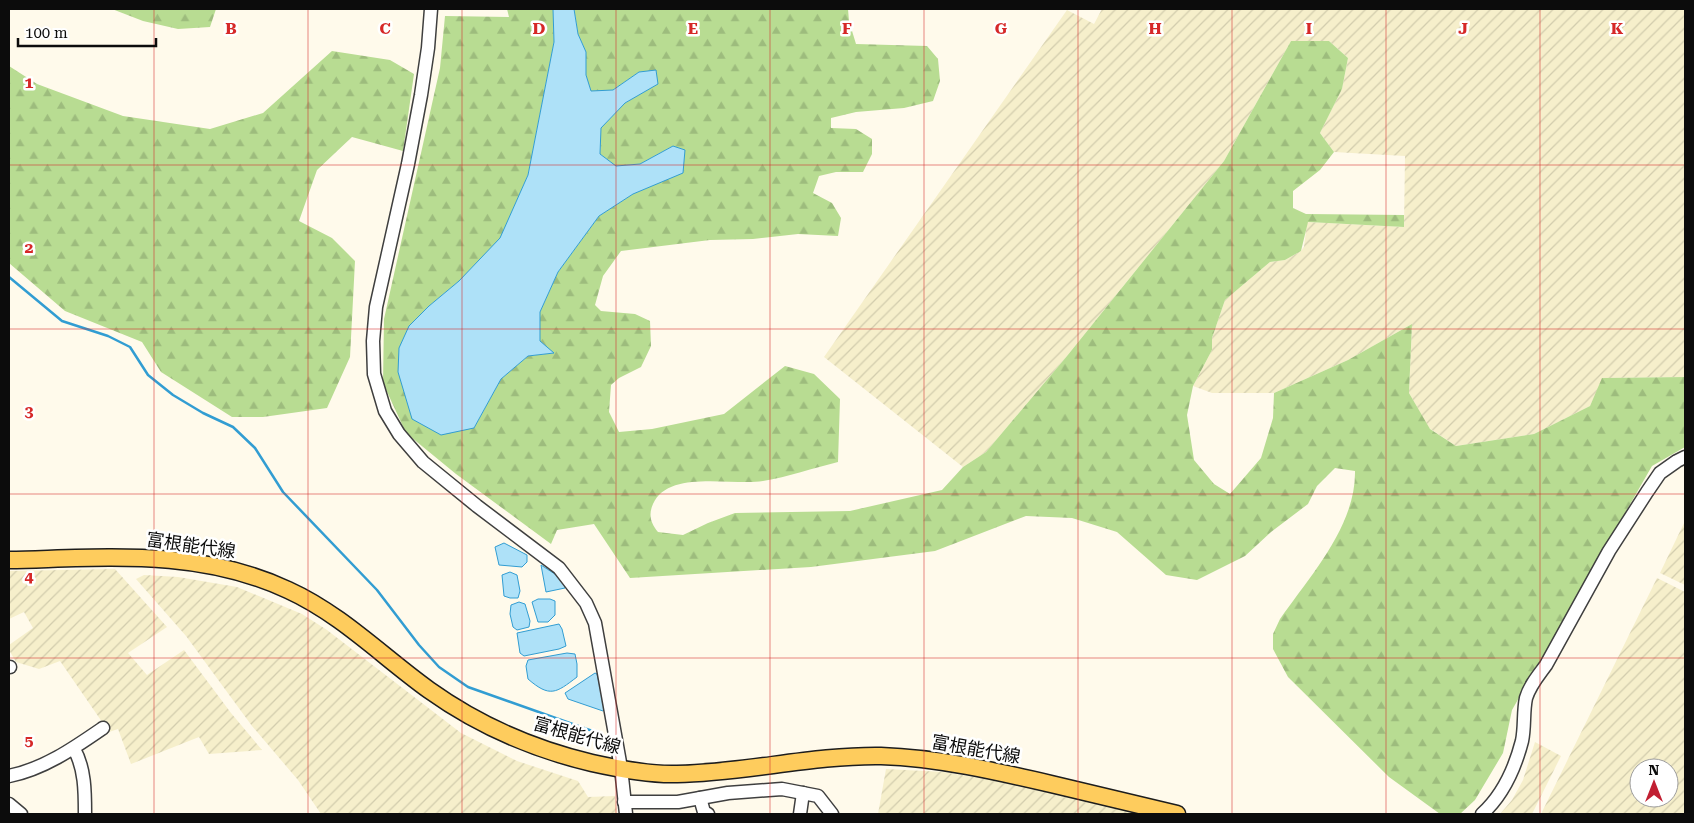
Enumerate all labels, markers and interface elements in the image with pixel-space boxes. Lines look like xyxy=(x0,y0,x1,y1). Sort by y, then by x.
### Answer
scale bar xyxy=(18,15,155,47)
text: B xyxy=(225,19,237,38)
text: C xyxy=(379,19,391,38)
text: D xyxy=(533,19,546,38)
text: E xyxy=(688,19,698,38)
text: F xyxy=(842,19,852,38)
text: G xyxy=(995,19,1008,38)
text: H xyxy=(1148,19,1162,38)
text: I xyxy=(1306,19,1312,38)
text: J xyxy=(1458,19,1468,38)
text: K xyxy=(1611,19,1624,38)
text: 100 m xyxy=(25,24,68,42)
text: 1 xyxy=(25,73,34,92)
text: 2 xyxy=(25,238,34,257)
text: 3 xyxy=(25,402,34,421)
street label: 富根能代線 xyxy=(145,528,237,562)
text: 4 xyxy=(25,567,34,586)
street label: 富根能代線 xyxy=(531,713,623,757)
text: 5 xyxy=(25,731,34,750)
street label: 富根能代線 xyxy=(930,731,1022,767)
north arrow xyxy=(1629,758,1679,808)
text: N xyxy=(1649,762,1660,778)

